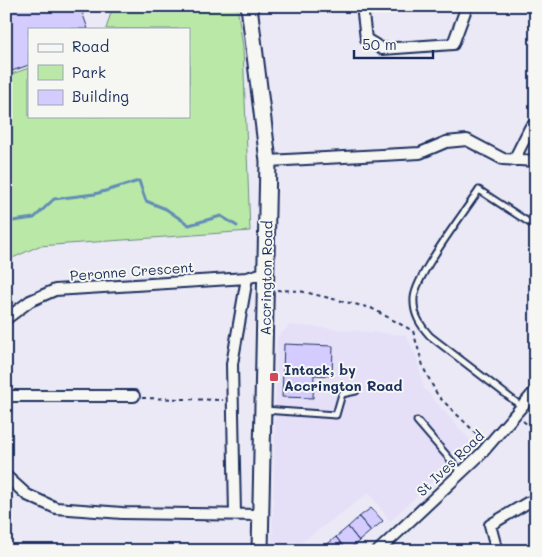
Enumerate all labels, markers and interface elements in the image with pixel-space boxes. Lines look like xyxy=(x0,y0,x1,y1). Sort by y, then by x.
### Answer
legend xyxy=(28,28,190,118)
scale bar xyxy=(354,28,433,60)
text: 50 m xyxy=(362,34,397,54)
text: Road xyxy=(72,36,109,56)
text: Park xyxy=(72,62,106,82)
text: Building xyxy=(72,86,129,106)
street label: Accrington Road xyxy=(255,220,277,336)
street label: Peronne Crescent xyxy=(69,257,195,285)
place label: Intack, by Accrington Road xyxy=(284,360,402,395)
marker: Intack, by Accrington Road xyxy=(268,371,280,383)
street label: St Ives Road xyxy=(412,426,488,500)

